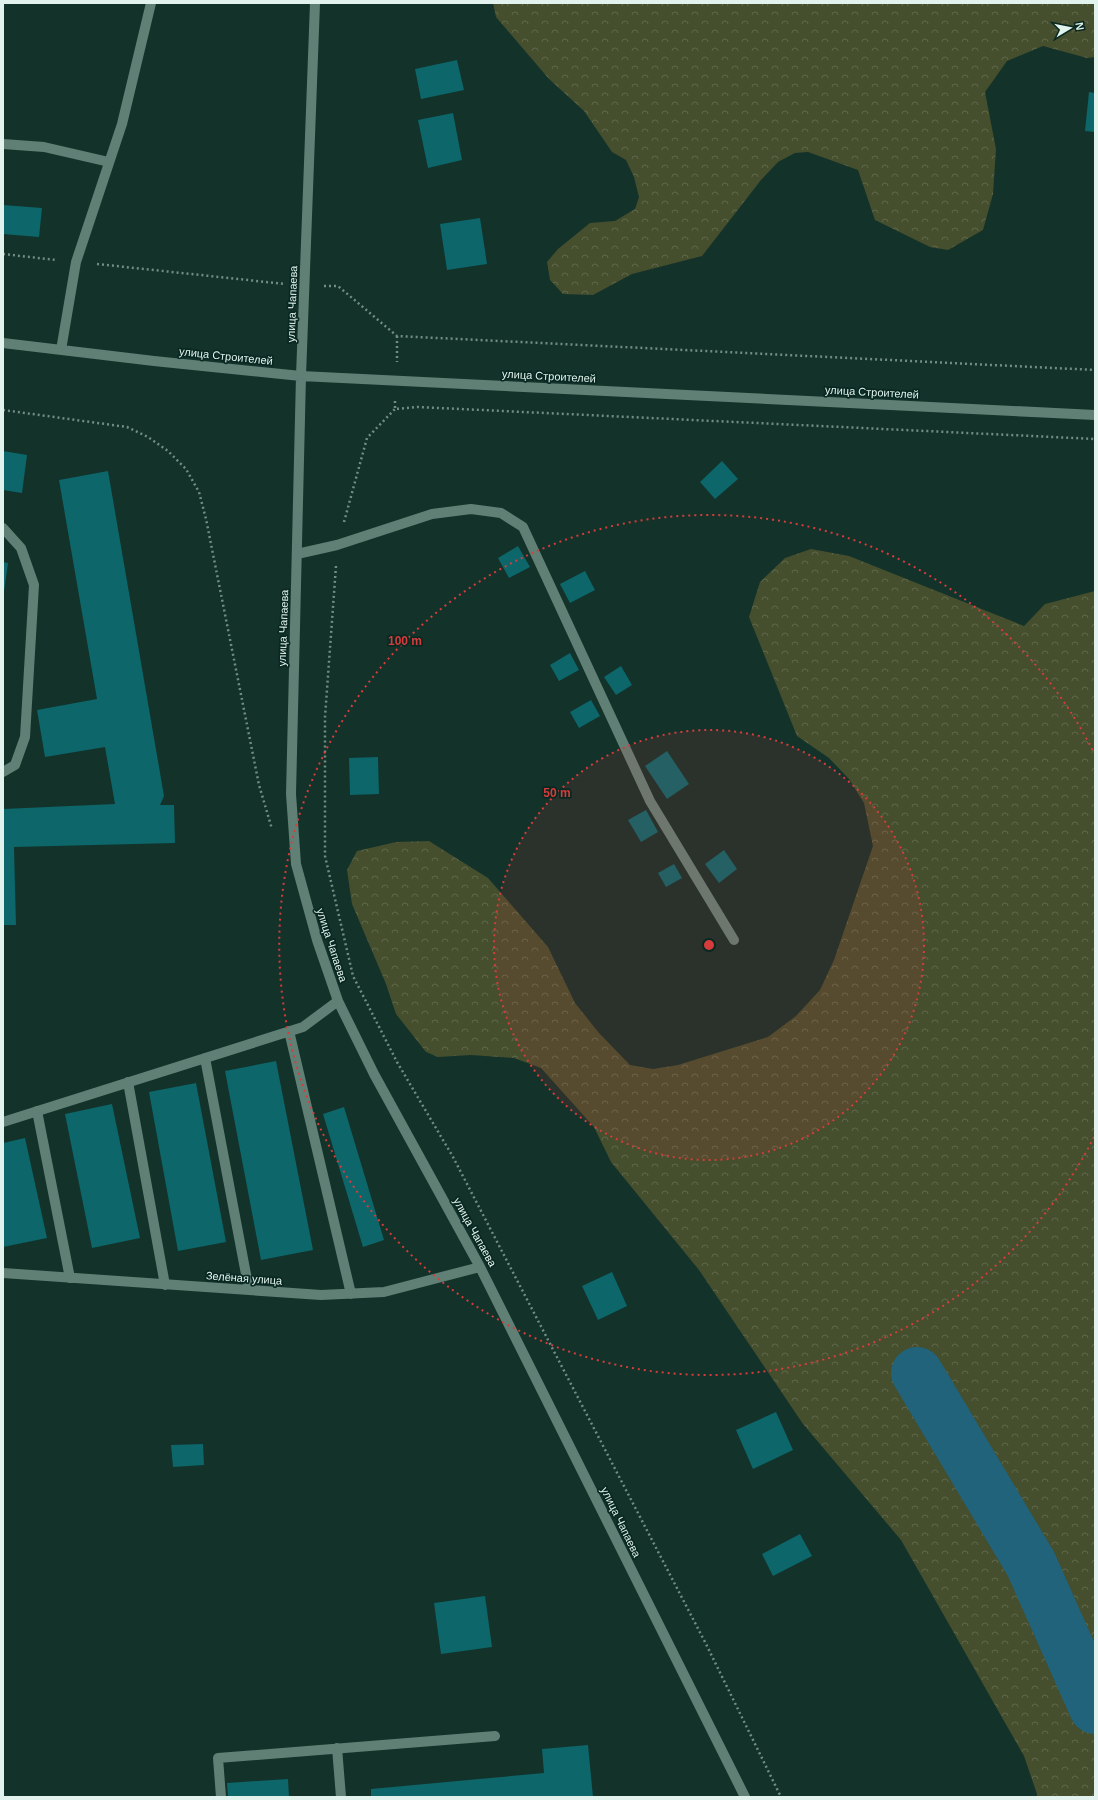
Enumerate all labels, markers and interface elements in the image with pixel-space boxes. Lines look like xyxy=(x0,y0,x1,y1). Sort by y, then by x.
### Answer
north arrow xyxy=(1050,8,1090,48)
text: N xyxy=(1073,21,1086,31)
street label: улица Чапаева xyxy=(285,265,299,343)
street label: улица Строителей xyxy=(179,345,273,367)
street label: улица Строителей xyxy=(502,368,596,384)
street label: улица Строителей xyxy=(825,384,919,400)
street label: улица Чапаева xyxy=(276,589,290,667)
text: 100 m xyxy=(388,634,422,648)
text: 50 m xyxy=(543,786,571,800)
street label: улица Чапаева xyxy=(314,907,350,984)
centre of rings xyxy=(702,938,716,952)
street label: улица Чапаева xyxy=(451,1196,499,1269)
street label: Зелёная улица xyxy=(205,1269,283,1287)
street label: улица Чапаева xyxy=(599,1485,644,1560)

